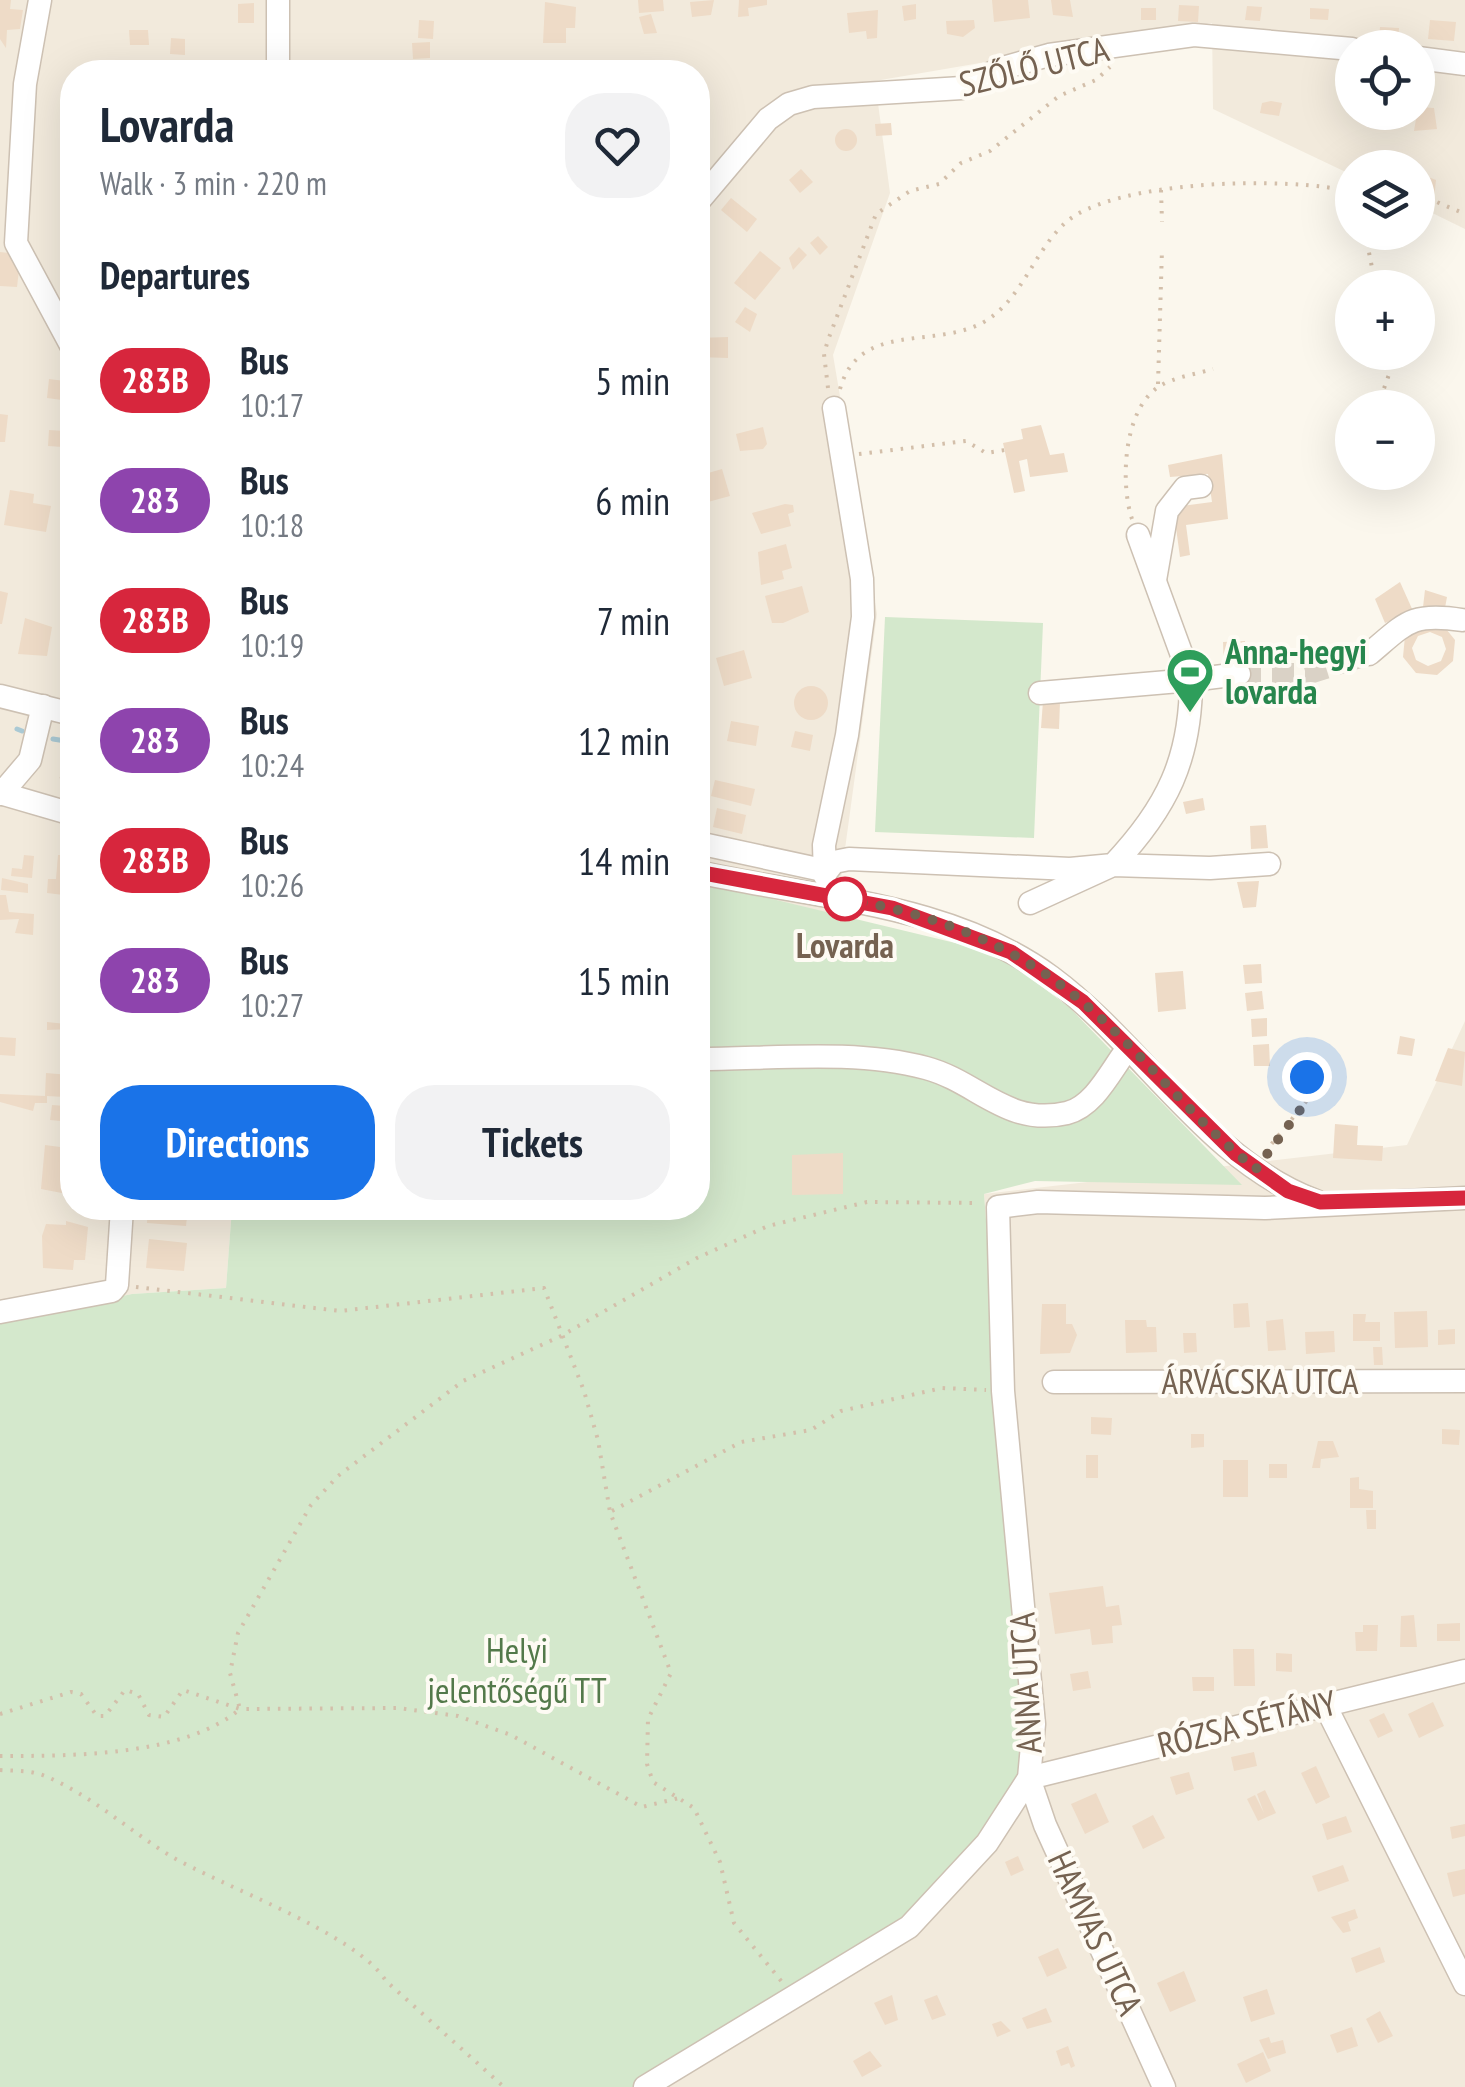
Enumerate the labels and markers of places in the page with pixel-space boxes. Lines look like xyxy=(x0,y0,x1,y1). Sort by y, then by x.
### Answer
place label: Anna-hegyi lovarda xyxy=(1224,628,1367,714)
sports icon: Anna-hegyi lovarda xyxy=(1164,646,1216,714)
marker: Lovarda xyxy=(824,878,866,920)
place label: Lovarda xyxy=(796,922,894,968)

